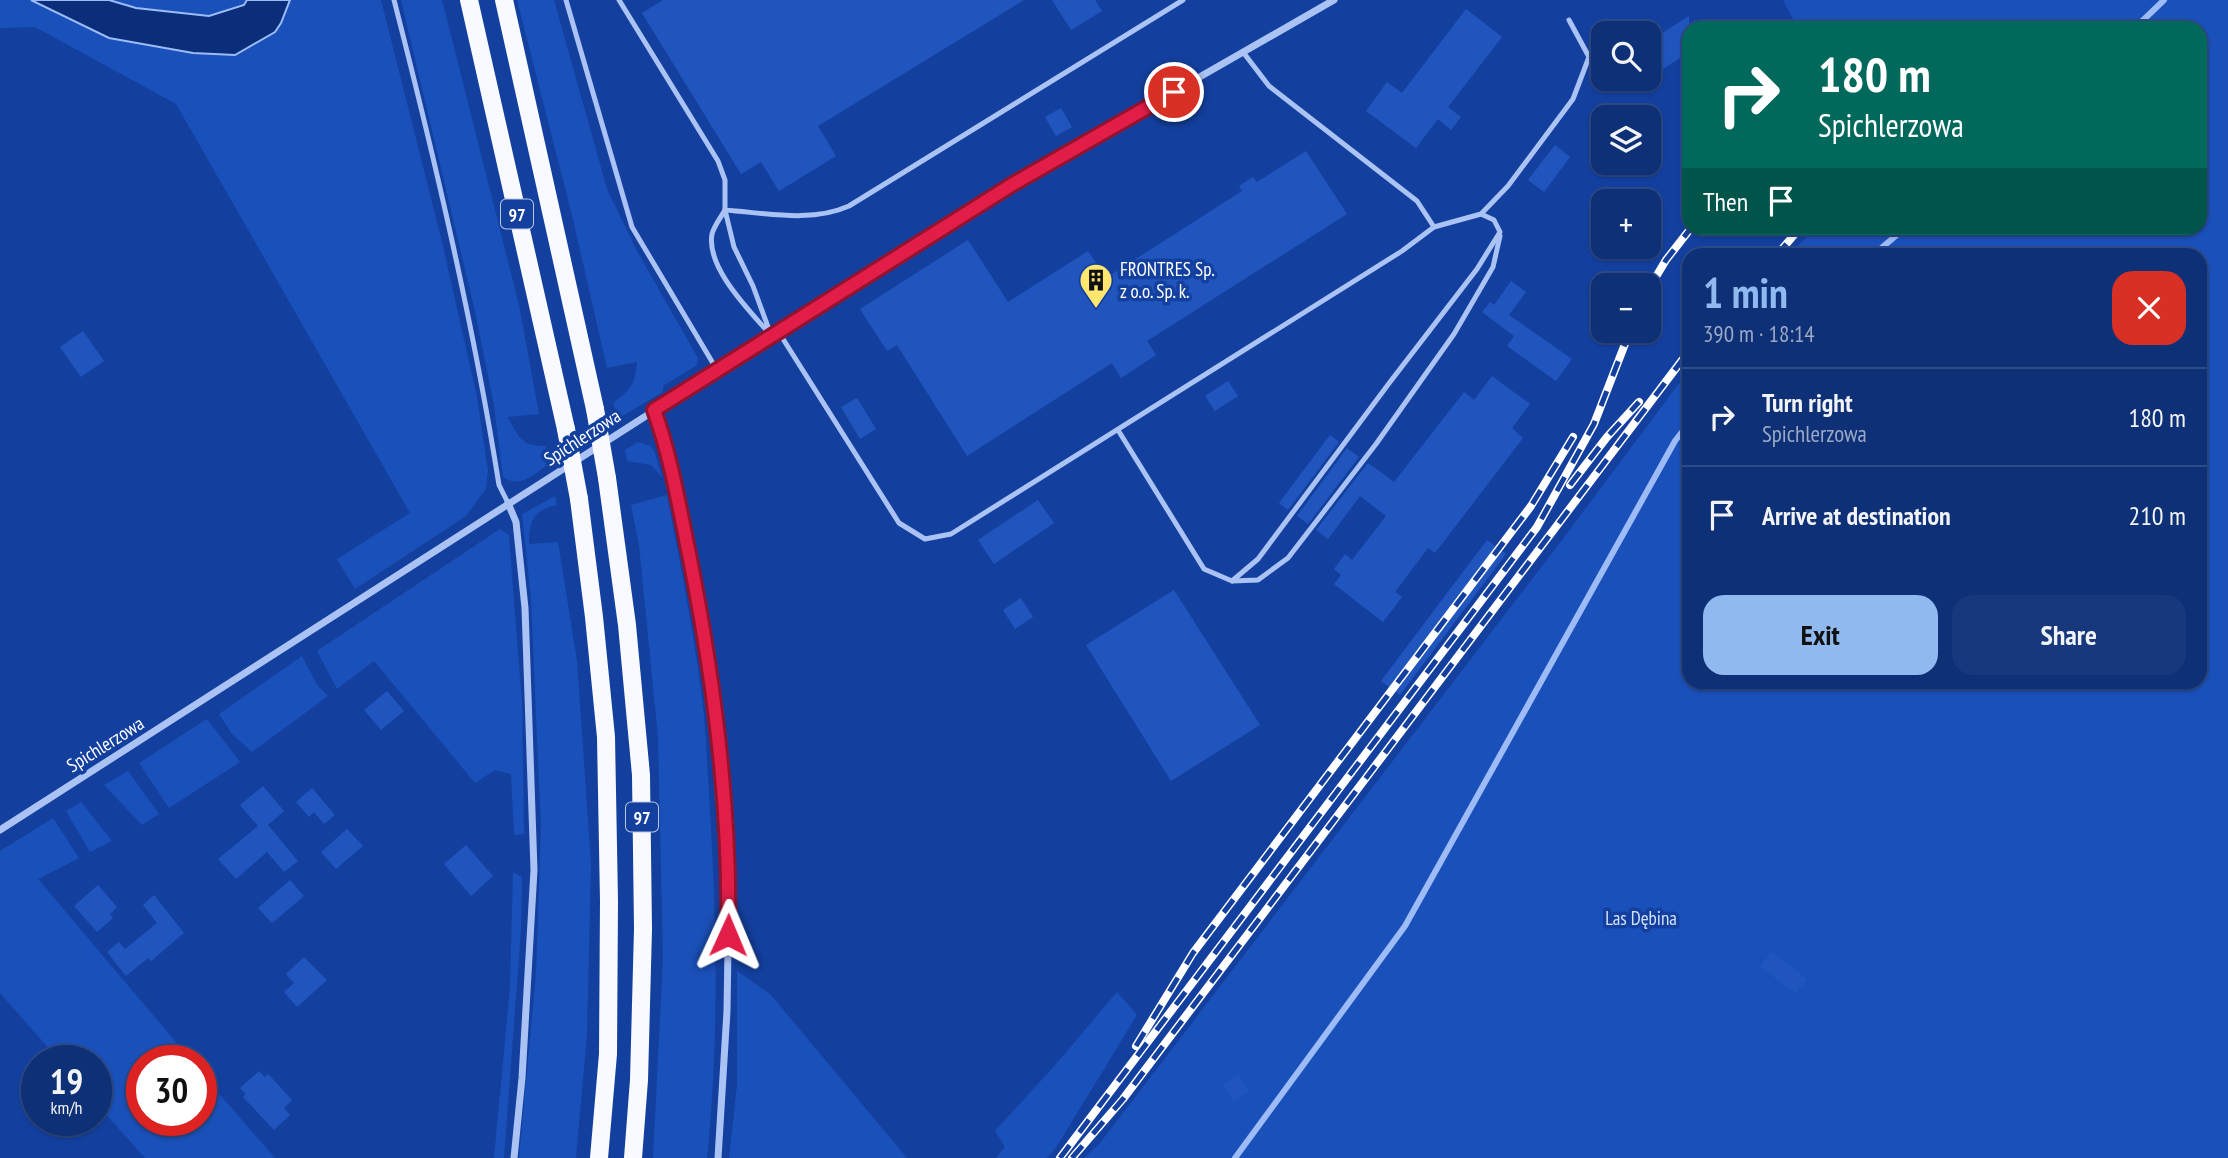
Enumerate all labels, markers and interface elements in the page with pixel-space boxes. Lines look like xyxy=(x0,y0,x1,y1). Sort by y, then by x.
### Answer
map controls xyxy=(1591,21,1661,343)
button: search xyxy=(1591,21,1661,91)
text: 180 m xyxy=(1818,42,1931,106)
icon: right xyxy=(1703,49,1794,140)
pin xyxy=(1144,62,1204,122)
icon: arrive xyxy=(1155,73,1193,111)
text: Spichlerzowa xyxy=(1818,104,1964,146)
button: layers xyxy=(1591,105,1661,175)
icon: arrive xyxy=(1762,182,1800,220)
text: Then xyxy=(1703,185,1748,218)
button: + xyxy=(1591,189,1661,259)
road number: 97 xyxy=(501,200,533,229)
place label: FRONTRES Sp. z o.o. Sp. k. xyxy=(1120,257,1215,303)
building icon: FRONTRES Sp. z o.o. Sp. k. xyxy=(1077,261,1115,310)
text: 1 min xyxy=(1703,265,1788,320)
button: close xyxy=(2112,271,2186,345)
button: − xyxy=(1591,273,1661,343)
text: 390 m · 18:14 xyxy=(1703,319,1815,348)
text: Turn right xyxy=(1762,386,1853,419)
icon: right xyxy=(1703,398,1741,436)
text: 180 m xyxy=(2128,401,2186,434)
street label: Spichlerzowa xyxy=(539,403,625,471)
text: Spichlerzowa xyxy=(1762,419,1867,448)
icon: arrive xyxy=(1703,496,1741,534)
text: Arrive at destination xyxy=(1762,499,1951,532)
text: 210 m xyxy=(2128,499,2186,532)
button: Exit xyxy=(1703,595,1938,675)
button: Share xyxy=(1952,595,2186,675)
street label: Spichlerzowa xyxy=(62,711,148,777)
road number: 97 xyxy=(626,802,658,832)
position arrow xyxy=(691,898,765,972)
park label: Las Dębina xyxy=(1605,906,1677,930)
speed limit sign: 30 xyxy=(126,1045,217,1136)
text: 19 xyxy=(50,1058,83,1104)
text: km/h xyxy=(51,1096,82,1119)

